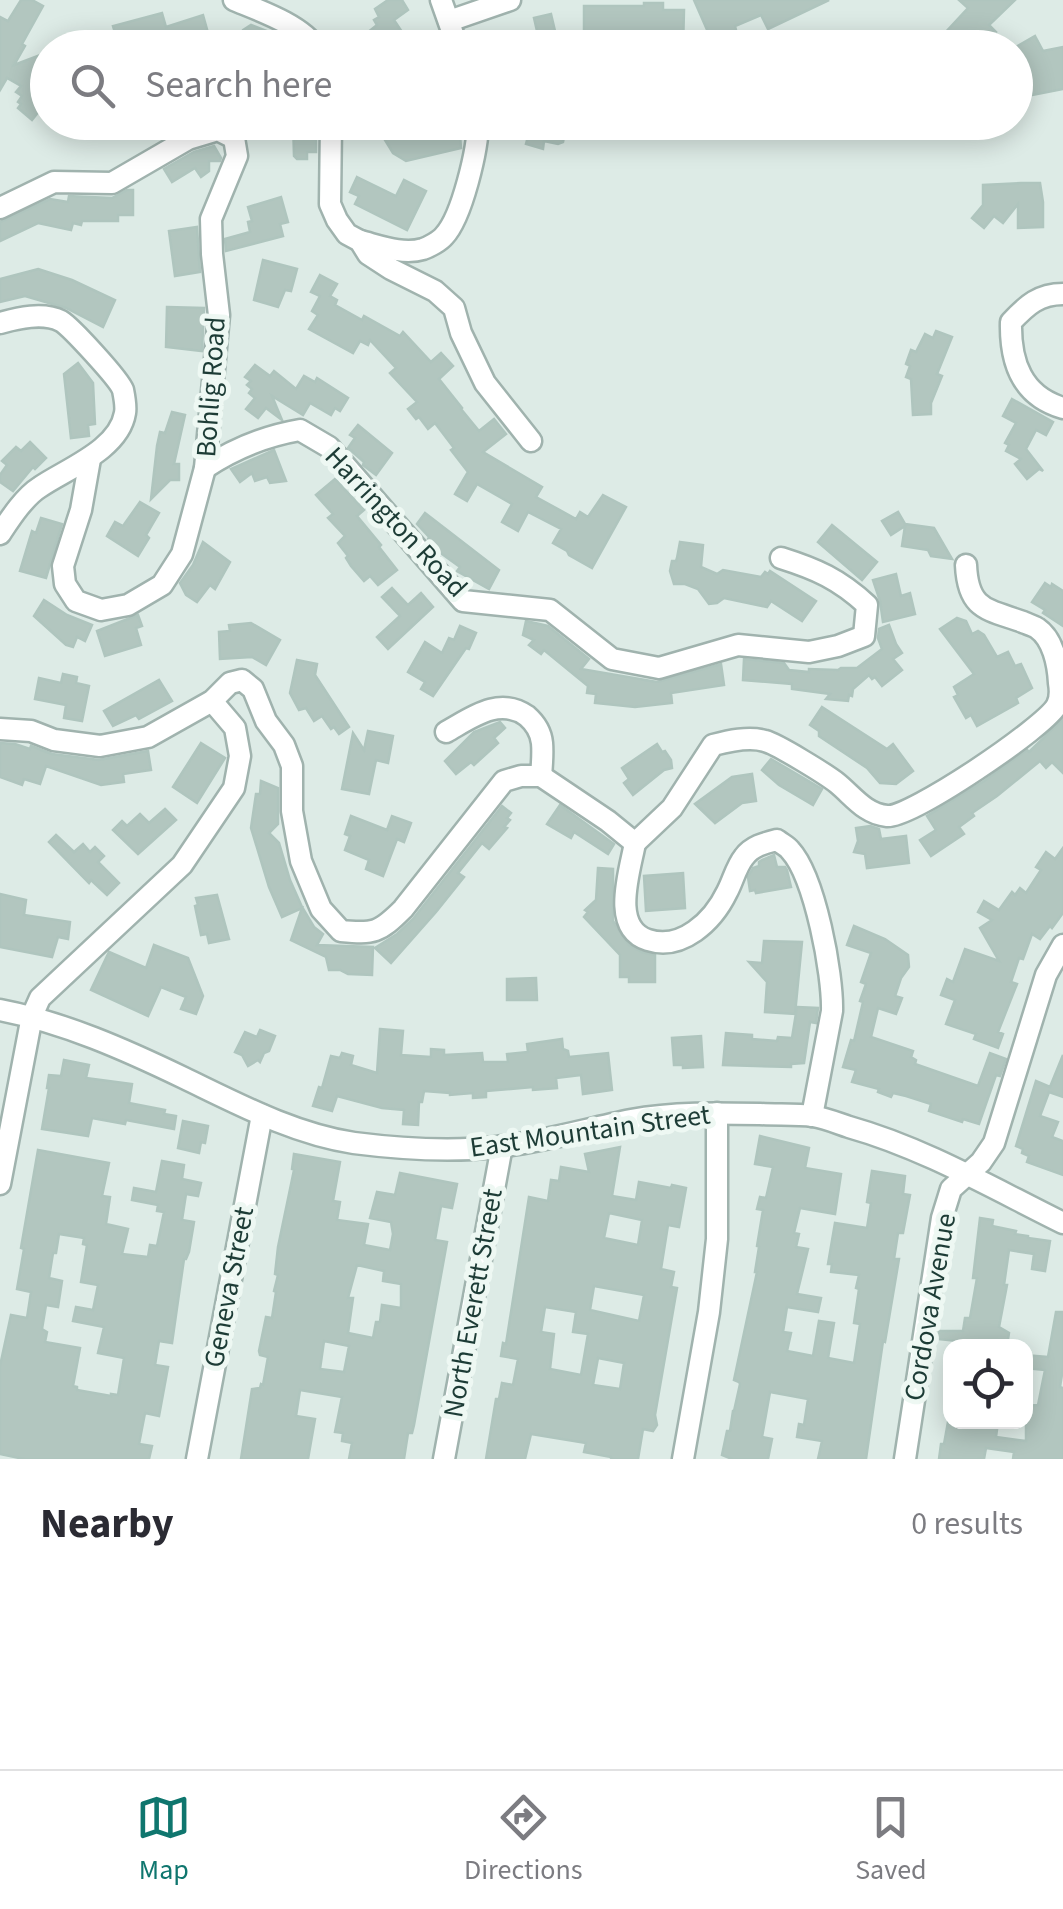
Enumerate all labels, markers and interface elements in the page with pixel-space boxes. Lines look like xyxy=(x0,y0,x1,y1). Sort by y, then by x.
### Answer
search box xyxy=(30,30,1033,140)
icon: search xyxy=(65,58,120,113)
text: Search here xyxy=(145,58,332,112)
street label: Bohlig Road xyxy=(186,315,236,459)
street label: Harrington Road xyxy=(315,438,477,606)
street label: East Mountain Street xyxy=(467,1094,713,1168)
street label: North Everett Street xyxy=(433,1185,513,1421)
street label: Geneva Street xyxy=(194,1203,264,1371)
street label: Cordova Avenue xyxy=(894,1210,966,1404)
map controls xyxy=(943,1339,1033,1429)
button: locate xyxy=(943,1339,1033,1429)
text: Nearby xyxy=(40,1494,174,1554)
text: 0 results xyxy=(911,1501,1023,1547)
tab: Map xyxy=(136,1790,191,1890)
tab: Directions xyxy=(464,1790,583,1890)
tab: Saved xyxy=(855,1790,927,1890)

